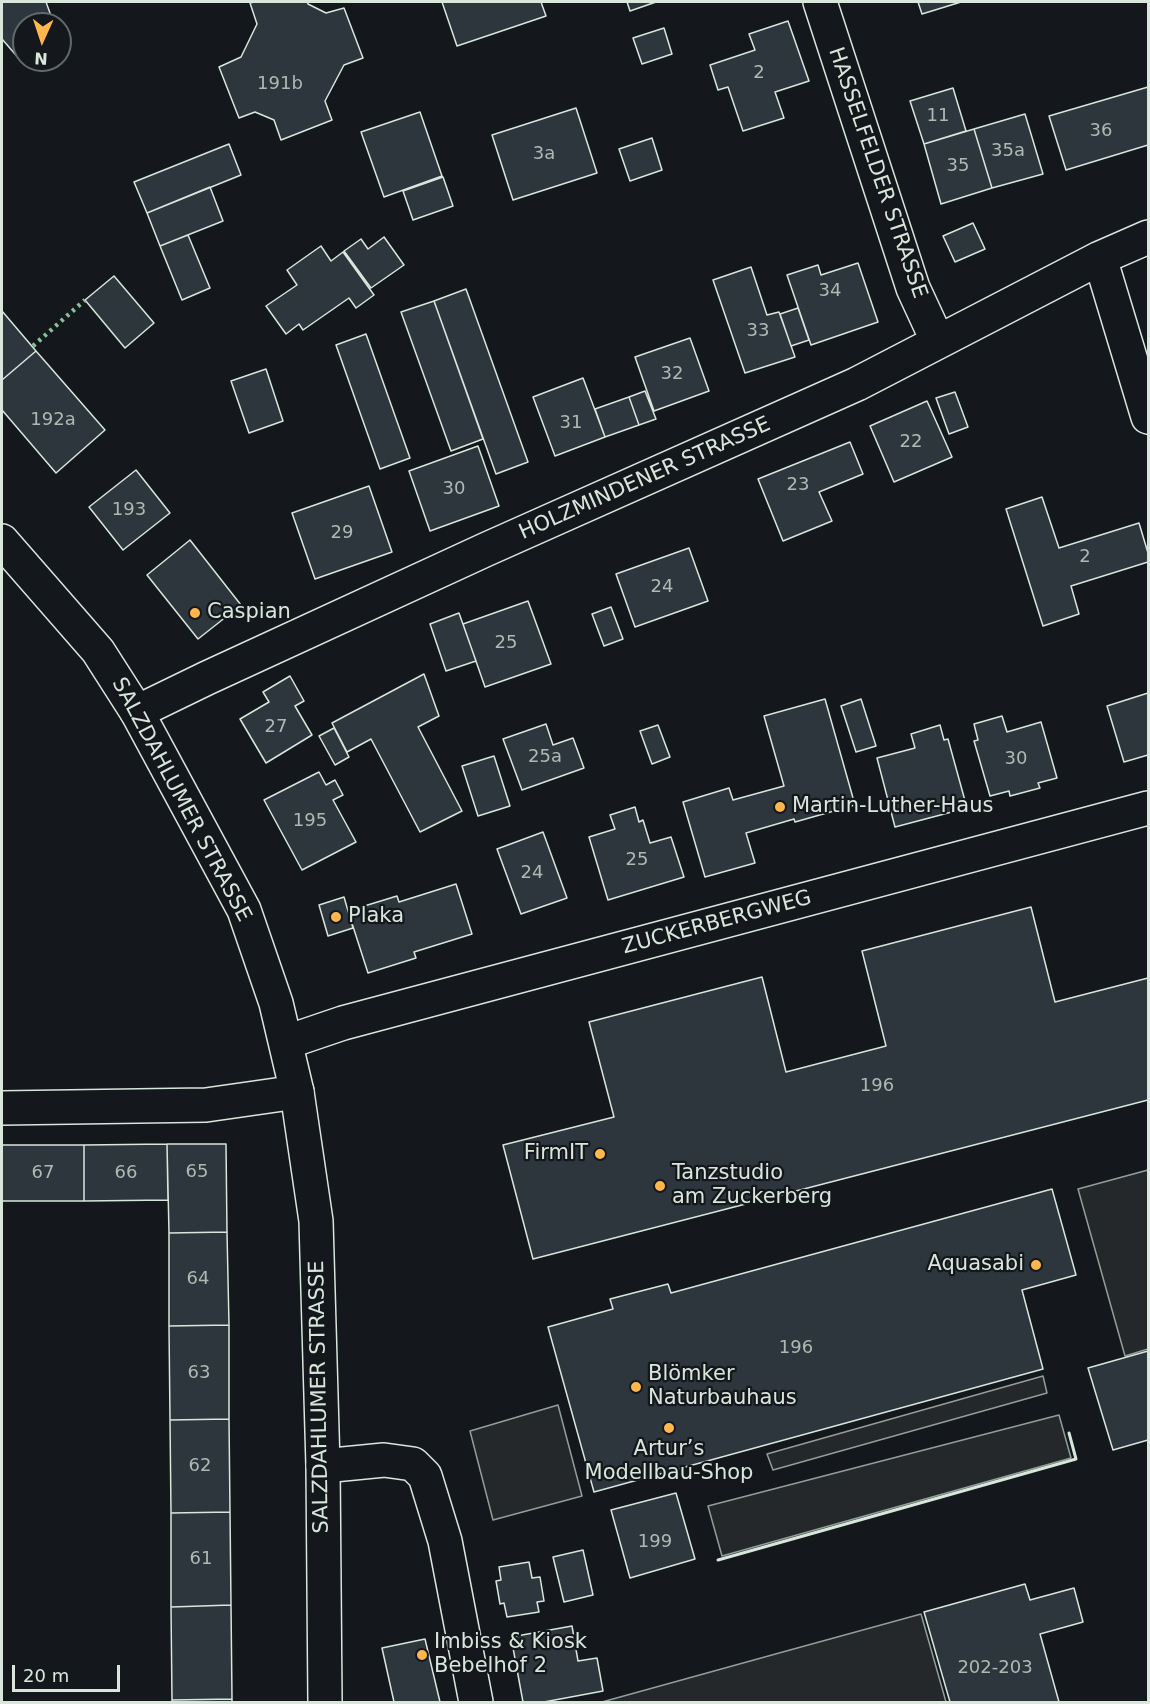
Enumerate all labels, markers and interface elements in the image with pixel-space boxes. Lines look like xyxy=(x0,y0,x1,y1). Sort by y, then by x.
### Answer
north arrow xyxy=(12,12,72,72)
street label: HASSELFELDER STRASSE xyxy=(822,44,932,302)
text: N xyxy=(34,49,48,68)
house number: 2 xyxy=(753,62,765,84)
house number: 191b xyxy=(257,73,303,95)
house number: 11 xyxy=(927,105,949,127)
house number: 36 xyxy=(1090,120,1112,142)
house number: 35a xyxy=(991,140,1025,162)
house number: 3a xyxy=(533,143,555,165)
house number: 35 xyxy=(947,155,969,177)
house number: 34 xyxy=(819,280,841,302)
house number: 33 xyxy=(747,320,769,342)
house number: 32 xyxy=(661,363,683,385)
house number: 192a xyxy=(30,409,76,431)
street label: HOLZMINDENER STRASSE xyxy=(515,412,775,546)
house number: 31 xyxy=(560,412,582,434)
house number: 22 xyxy=(900,431,922,453)
house number: 23 xyxy=(787,474,809,496)
house number: 30 xyxy=(443,478,465,500)
house number: 193 xyxy=(112,499,146,521)
house number: 29 xyxy=(331,522,353,544)
house number: 2 xyxy=(1079,546,1091,568)
house number: 24 xyxy=(651,576,673,598)
place label: Caspian xyxy=(207,600,291,626)
marker: Caspian xyxy=(188,606,202,620)
house number: 25 xyxy=(495,632,517,654)
street label: SALZDAHLUMER STRASSE xyxy=(106,674,256,926)
house number: 27 xyxy=(265,716,287,738)
house number: 25a xyxy=(528,746,562,768)
house number: 30 xyxy=(1005,748,1027,770)
place label: Martin-Luther-Haus xyxy=(792,794,993,820)
marker: Martin-Luther-Haus xyxy=(773,800,787,814)
house number: 195 xyxy=(293,810,327,832)
house number: 25 xyxy=(626,849,648,871)
house number: 24 xyxy=(521,862,543,884)
street label: ZUCKERBERGWEG xyxy=(620,886,814,960)
place label: Plaka xyxy=(348,904,404,930)
marker: Plaka xyxy=(329,910,343,924)
house number: 196 xyxy=(860,1075,894,1097)
place label: FirmIT xyxy=(524,1141,588,1167)
marker: FirmIT xyxy=(593,1147,607,1161)
house number: 65 xyxy=(186,1161,208,1183)
place label: Tanzstudio am Zuckerberg xyxy=(672,1161,832,1211)
house number: 67 xyxy=(32,1162,54,1184)
house number: 66 xyxy=(115,1162,137,1184)
marker: Tanzstudio am Zuckerberg xyxy=(653,1179,667,1193)
place label: Aquasabi xyxy=(928,1252,1024,1278)
marker: Aquasabi xyxy=(1029,1258,1043,1272)
street label: SALZDAHLUMER STRASSE xyxy=(305,1260,335,1534)
house number: 64 xyxy=(187,1268,209,1290)
house number: 196 xyxy=(779,1337,813,1359)
house number: 63 xyxy=(188,1362,210,1384)
place label: Blömker Naturbauhaus xyxy=(648,1362,797,1412)
marker: Blömker Naturbauhaus xyxy=(629,1380,643,1394)
marker: Artur’s Modellbau-Shop xyxy=(662,1421,676,1435)
place label: Artur’s Modellbau-Shop xyxy=(585,1437,753,1487)
house number: 62 xyxy=(189,1455,211,1477)
house number: 199 xyxy=(638,1531,672,1553)
house number: 61 xyxy=(190,1548,212,1570)
place label: Imbiss & Kiosk Bebelhof 2 xyxy=(434,1630,587,1680)
marker: Imbiss & Kiosk Bebelhof 2 xyxy=(415,1648,429,1662)
scale bar xyxy=(15,1653,123,1691)
house number: 202-203 xyxy=(957,1657,1033,1679)
text: 20 m xyxy=(23,1665,69,1686)

